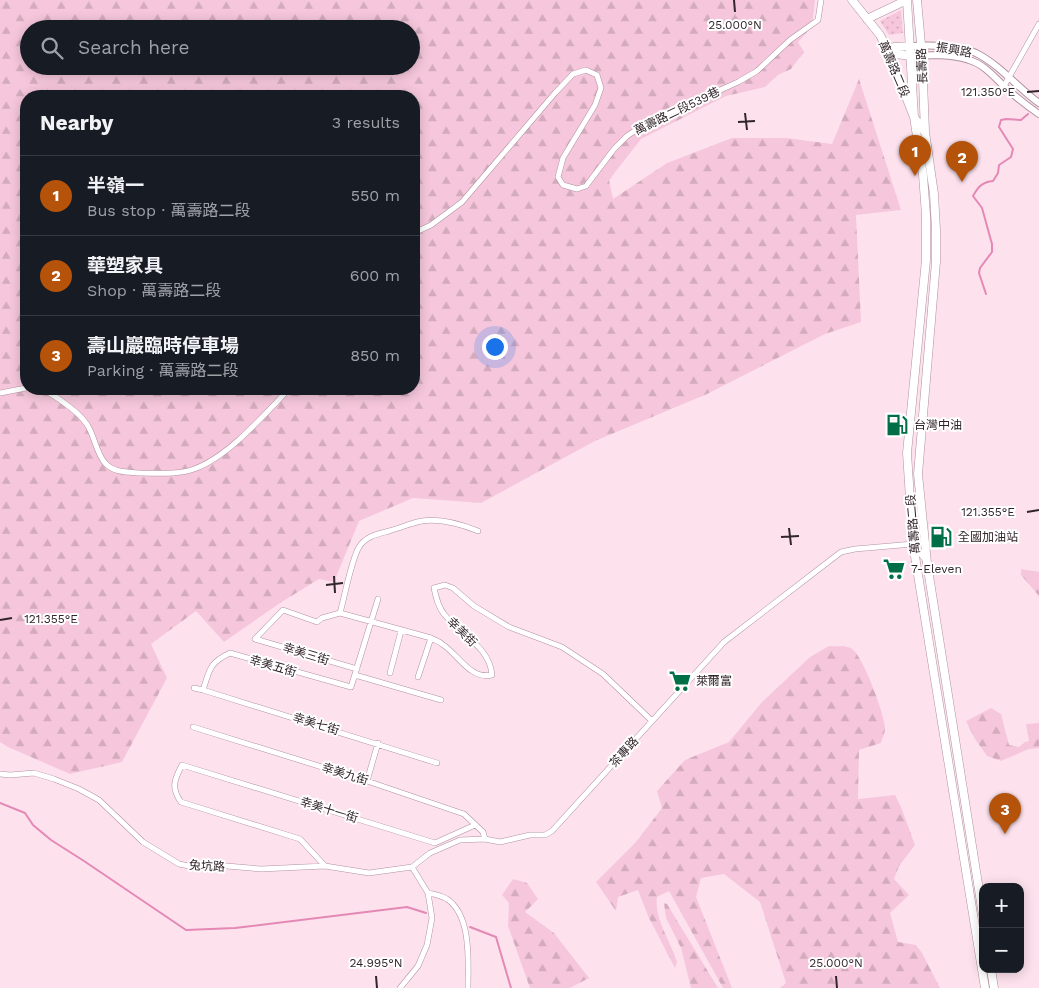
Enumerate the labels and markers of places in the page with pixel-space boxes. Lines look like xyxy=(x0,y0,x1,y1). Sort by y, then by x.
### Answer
pin: 1 xyxy=(899,135,931,176)
pin: 2 xyxy=(946,141,978,182)
fuel station icon: 台灣中油 xyxy=(884,412,910,438)
place label: 台灣中油 xyxy=(914,418,962,432)
fuel station icon: 全國加油站 xyxy=(928,524,954,550)
place label: 全國加油站 xyxy=(958,530,1018,544)
supermarket icon: 7-Eleven xyxy=(881,556,907,582)
place label: 7-Eleven xyxy=(911,562,962,576)
supermarket icon: 萊爾富 xyxy=(667,668,693,694)
place label: 萊爾富 xyxy=(696,674,732,688)
pin: 3 xyxy=(989,793,1021,834)

